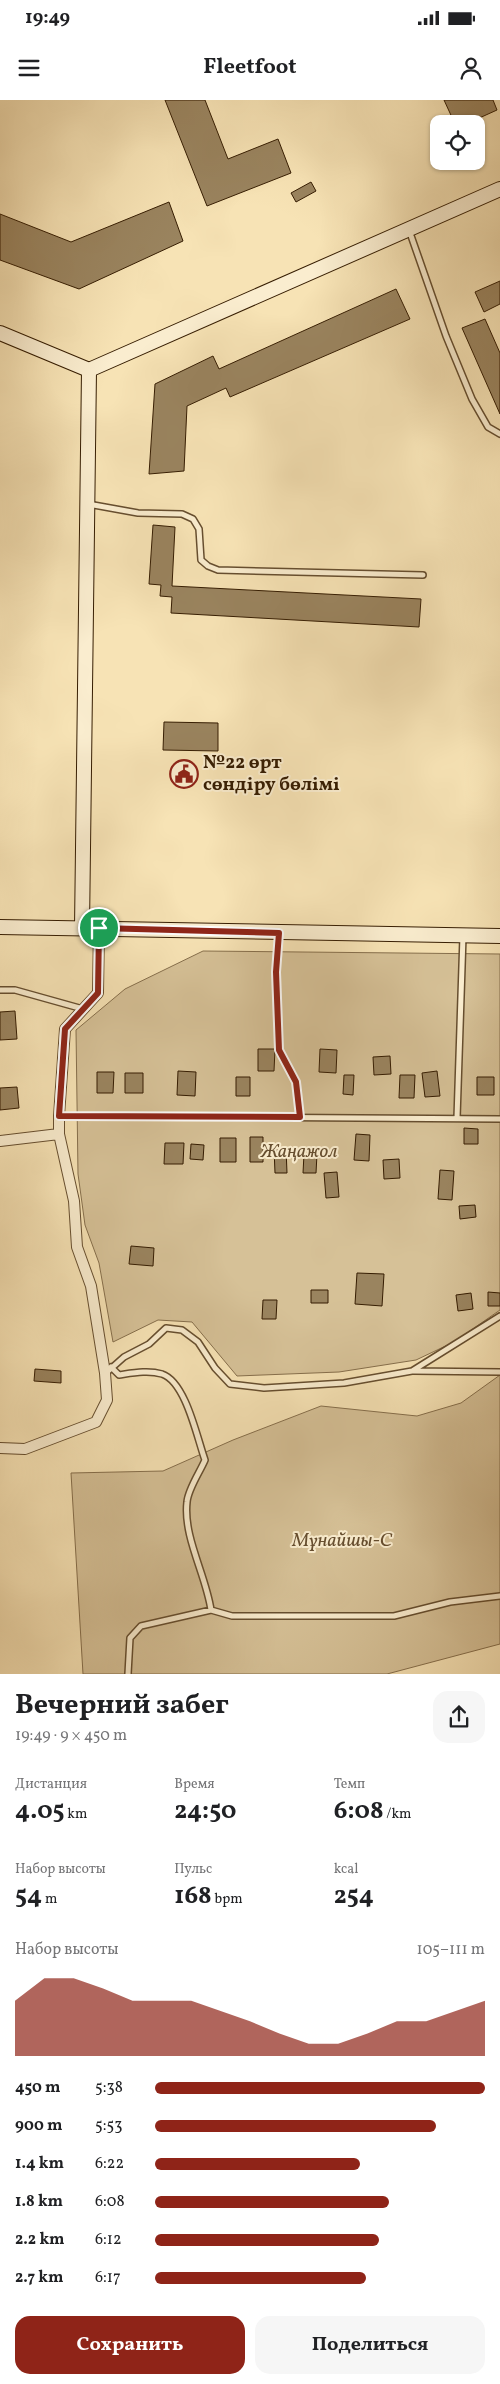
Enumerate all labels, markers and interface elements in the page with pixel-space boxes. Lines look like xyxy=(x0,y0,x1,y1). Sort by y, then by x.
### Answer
text: 19:49 xyxy=(25,5,70,31)
text: Fleetfoot xyxy=(203,52,297,83)
icon: menu xyxy=(15,54,43,82)
icon: person xyxy=(457,54,485,82)
map controls xyxy=(430,115,485,170)
button: locate xyxy=(430,115,485,170)
place label: №22 өрт сөндіру бөлімі xyxy=(203,750,340,798)
public building icon: №22 өрт сөндіру бөлімі xyxy=(169,759,199,789)
pin xyxy=(78,907,120,949)
icon: arrive xyxy=(85,914,113,942)
park label: Жаңажол xyxy=(260,1139,337,1165)
park label: Мұнайшы-С xyxy=(291,1528,393,1554)
text: Вечерний забег xyxy=(15,1686,229,1725)
button: share xyxy=(433,1691,485,1743)
text: 19:49 · 9 × 450 m xyxy=(15,1725,127,1747)
text: Дистанция xyxy=(15,1775,87,1794)
text: Время xyxy=(174,1775,215,1794)
text: Темп xyxy=(334,1775,365,1794)
text: 4.05 xyxy=(15,1794,65,1829)
text: 24:50 xyxy=(174,1794,236,1829)
text: 6:08 xyxy=(334,1794,384,1829)
text: km xyxy=(65,1805,87,1824)
text: /km xyxy=(384,1805,411,1824)
text: Набор высоты xyxy=(15,1860,106,1879)
text: Пульс xyxy=(174,1860,212,1879)
text: kcal xyxy=(334,1860,359,1879)
text: 54 xyxy=(15,1879,42,1914)
text: 168 xyxy=(174,1879,212,1914)
text: 254 xyxy=(334,1879,374,1914)
text: m xyxy=(42,1890,57,1909)
text: bpm xyxy=(212,1890,243,1909)
text: Набор высоты xyxy=(15,1939,119,1961)
text: 105–111 m xyxy=(417,1939,485,1961)
text: 450 m xyxy=(15,2077,61,2099)
text: 5:38 xyxy=(95,2077,123,2099)
text: 900 m xyxy=(15,2115,63,2137)
text: 5:53 xyxy=(95,2115,122,2137)
text: 1.4 km xyxy=(15,2153,64,2175)
text: 6:22 xyxy=(95,2153,124,2175)
text: 1.8 km xyxy=(15,2191,63,2213)
text: 6:08 xyxy=(95,2191,125,2213)
text: 2.2 km xyxy=(15,2229,65,2251)
text: 6:12 xyxy=(95,2229,122,2251)
text: 2.7 km xyxy=(15,2267,63,2289)
text: 6:17 xyxy=(95,2267,121,2289)
button: Сохранить xyxy=(15,2316,245,2374)
button: Поделиться xyxy=(255,2316,485,2374)

